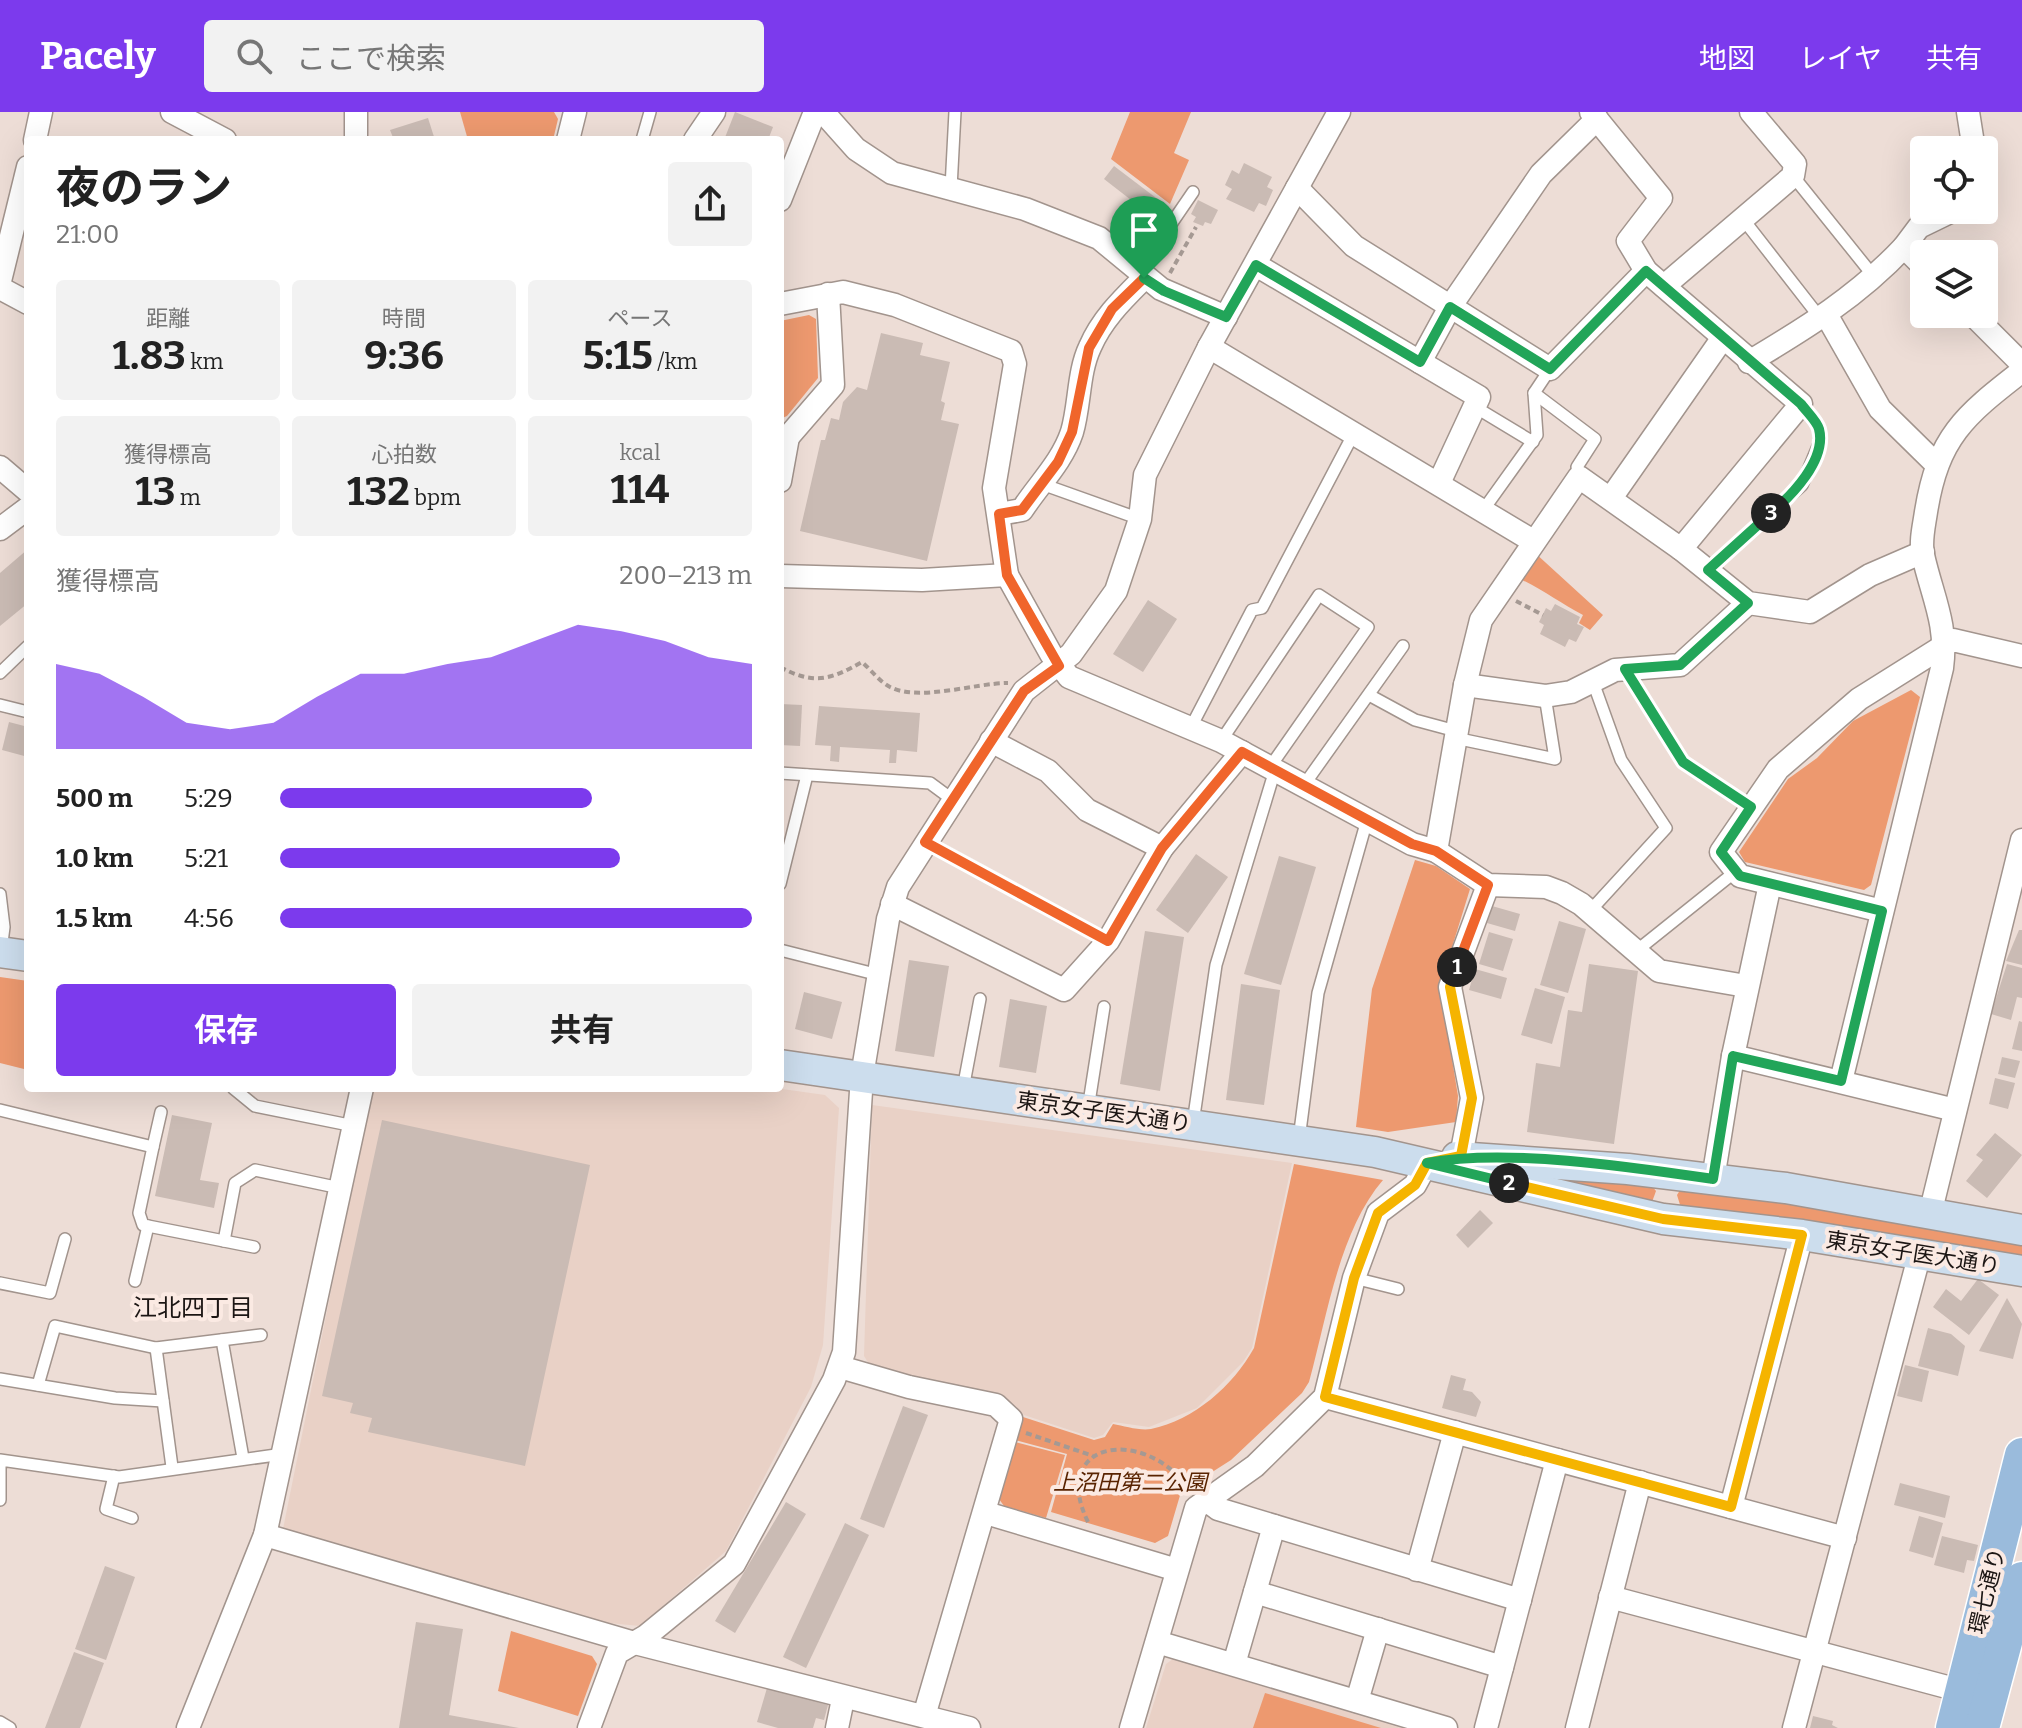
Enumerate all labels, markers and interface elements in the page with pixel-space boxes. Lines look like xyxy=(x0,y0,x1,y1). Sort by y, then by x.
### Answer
search box xyxy=(204,20,764,92)
text: Pacely xyxy=(40,33,156,79)
icon: search xyxy=(232,34,276,78)
text: ここで検索 xyxy=(296,41,446,77)
text: 地図 xyxy=(1699,42,1755,75)
text: レイヤ xyxy=(1799,42,1882,75)
text: 共有 xyxy=(1926,42,1982,75)
map controls xyxy=(1910,136,1998,328)
button: locate xyxy=(1910,136,1998,224)
text: 夜のラン xyxy=(56,162,232,215)
button: share xyxy=(668,162,752,246)
pin xyxy=(1110,196,1178,278)
icon: arrive xyxy=(1122,208,1166,252)
text: 21:00 xyxy=(56,219,120,250)
button: layers xyxy=(1910,240,1998,328)
text: 距離 xyxy=(146,305,190,332)
text: 時間 xyxy=(382,305,426,332)
text: ペース xyxy=(608,305,672,332)
text: 1.83 xyxy=(113,332,186,380)
text: 9:36 xyxy=(364,332,444,380)
text: 5:15 xyxy=(582,332,653,380)
text: km xyxy=(186,348,223,375)
text: /km xyxy=(653,348,698,375)
text: kcal xyxy=(620,439,660,466)
text: 獲得標高 xyxy=(124,441,212,468)
text: 心拍数 xyxy=(371,441,437,468)
text: 114 xyxy=(611,466,669,514)
text: 13 xyxy=(135,468,175,516)
text: 132 xyxy=(347,468,410,516)
text: m xyxy=(175,484,201,511)
text: bpm xyxy=(410,484,461,511)
pin: 3 xyxy=(1751,493,1791,533)
text: 3 xyxy=(1765,499,1777,526)
text: 200–213 m xyxy=(619,560,752,591)
text: 獲得標高 xyxy=(56,566,160,597)
text: 500 m xyxy=(56,783,133,814)
text: 5:29 xyxy=(184,783,233,814)
text: 1.0 km xyxy=(56,843,133,874)
text: 5:21 xyxy=(184,843,228,874)
text: 1.5 km xyxy=(56,903,132,934)
text: 4:56 xyxy=(184,903,234,934)
pin: 1 xyxy=(1437,947,1477,987)
text: 1 xyxy=(1452,953,1462,980)
button: 保存 xyxy=(56,984,396,1076)
button: 共有 xyxy=(412,984,752,1076)
street label: 東京女子医大通り xyxy=(1015,1086,1193,1138)
pin: 2 xyxy=(1489,1163,1529,1203)
text: 2 xyxy=(1503,1169,1515,1196)
street label: 東京女子医大通り xyxy=(1824,1226,2002,1280)
district label: 江北四丁目 xyxy=(133,1294,253,1322)
park label: 上沼田第二公園 xyxy=(1053,1469,1210,1496)
street label: 環七通り xyxy=(1963,1545,2011,1637)

